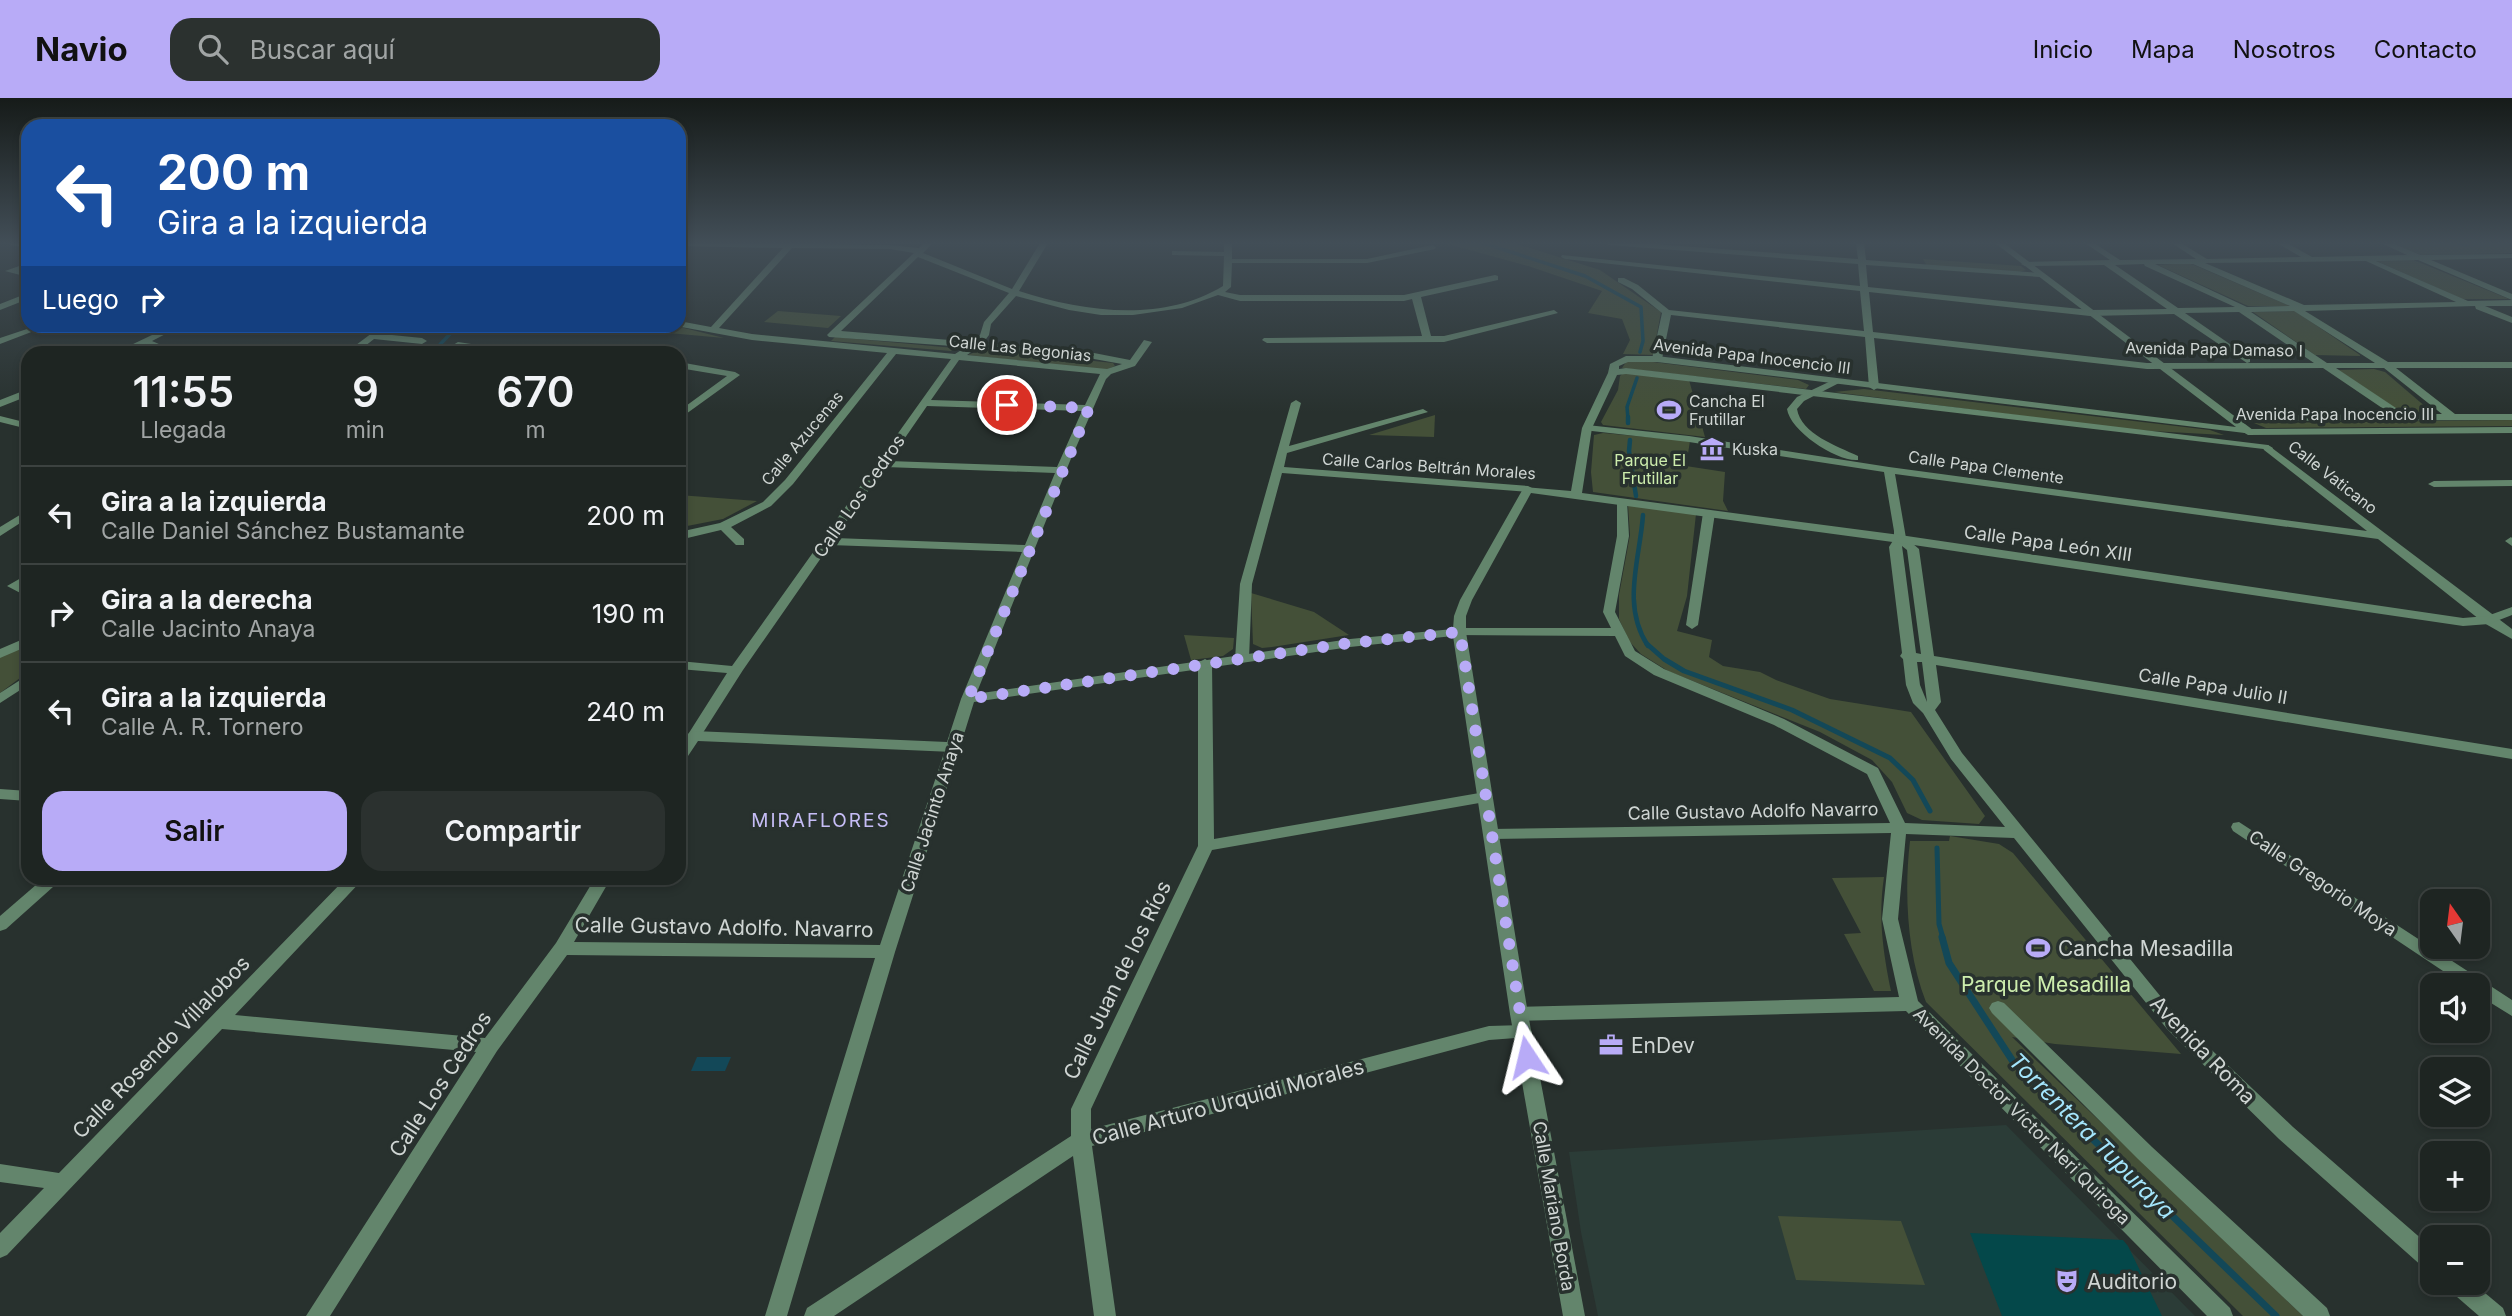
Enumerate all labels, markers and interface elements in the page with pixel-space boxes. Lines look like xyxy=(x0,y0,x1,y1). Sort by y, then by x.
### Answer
search box xyxy=(170,18,660,81)
text: Navio xyxy=(35,29,128,69)
icon: search xyxy=(194,30,232,68)
text: Buscar aquí xyxy=(250,34,395,65)
text: Inicio xyxy=(2033,35,2093,64)
text: Mapa xyxy=(2131,35,2195,64)
text: Nosotros xyxy=(2233,35,2336,64)
text: Contacto xyxy=(2374,35,2477,64)
text: 200 m xyxy=(157,143,310,202)
icon: left xyxy=(42,147,133,238)
text: Gira a la izquierda xyxy=(157,203,428,242)
icon: right xyxy=(133,280,171,318)
text: Luego xyxy=(42,284,119,315)
street label: Calle Las Begonias xyxy=(948,331,1092,365)
street label: Avenida Papa Inocencio III xyxy=(1652,334,1852,378)
street label: Avenida Papa Damaso I xyxy=(2125,337,2303,361)
text: 11:55 xyxy=(132,366,234,417)
text: 9 xyxy=(352,366,379,417)
text: 670 xyxy=(496,366,575,417)
pin xyxy=(977,375,1037,435)
icon: arrive xyxy=(988,386,1026,424)
street label: Calle Azucenas xyxy=(757,387,847,489)
place label: Cancha El Frutillar xyxy=(1689,391,1765,429)
sports icon: Cancha El Frutillar xyxy=(1655,396,1683,424)
street label: Avenida Papa Inocencio III xyxy=(2236,404,2434,424)
text: Llegada xyxy=(140,416,226,444)
text: min xyxy=(346,416,385,444)
text: m xyxy=(525,416,546,444)
street label: Calle Los Cedros xyxy=(809,431,909,561)
museum icon: Kuska xyxy=(1698,435,1726,463)
street label: Calle Vaticano xyxy=(2284,436,2382,518)
place label: Kuska xyxy=(1732,439,1778,459)
street label: Calle Papa Clemente xyxy=(1907,446,2065,488)
street label: Calle Carlos Beltrán Morales xyxy=(1321,449,1537,483)
park label: Parque El Frutillar xyxy=(1614,450,1686,488)
text: Gira a la izquierda xyxy=(101,486,327,517)
icon: left xyxy=(42,496,80,534)
text: 200 m xyxy=(586,500,665,531)
text: Calle Daniel Sánchez Bustamante xyxy=(101,517,465,545)
street label: Calle Papa León XIII xyxy=(1963,521,2133,565)
text: Gira a la derecha xyxy=(101,584,313,615)
icon: right xyxy=(42,594,80,632)
text: 190 m xyxy=(592,598,665,629)
text: Calle Jacinto Anaya xyxy=(101,615,315,643)
street label: Calle Papa Julio II xyxy=(2137,664,2289,708)
text: Gira a la izquierda xyxy=(101,682,327,713)
icon: left xyxy=(42,692,80,730)
text: 240 m xyxy=(586,696,665,727)
text: Calle A. R. Tornero xyxy=(101,713,304,741)
street label: Calle Jacinto Anaya xyxy=(896,729,968,895)
button: Salir xyxy=(42,791,347,871)
button: Compartir xyxy=(361,791,665,871)
street label: Calle Gustavo Adolfo Navarro xyxy=(1627,798,1879,824)
district label: MIRAFLORES xyxy=(751,809,891,832)
street label: Calle Gregorio Moya xyxy=(2245,826,2401,940)
street label: Calle Juan de los Ríos xyxy=(1058,877,1176,1083)
north arrow xyxy=(2420,889,2490,959)
map controls xyxy=(2420,889,2490,1295)
street label: Calle Gustavo Adolfo. Navarro xyxy=(574,912,874,942)
sports icon: Cancha Mesadilla xyxy=(2024,934,2052,962)
place label: Cancha Mesadilla xyxy=(2058,936,2234,961)
street label: Calle Rosendo Villalobos xyxy=(67,951,255,1143)
park label: Parque Mesadilla xyxy=(1961,972,2131,997)
button: sound xyxy=(2420,973,2490,1043)
street label: Avenida Roma xyxy=(2145,991,2261,1109)
street label: Avenida Doctor Víctor Neri Quiroga xyxy=(1909,1003,2135,1229)
street label: Calle Los Cedros xyxy=(384,1006,496,1162)
position arrow xyxy=(1490,1020,1564,1094)
office icon: EnDev xyxy=(1597,1031,1625,1059)
place label: EnDev xyxy=(1631,1033,1695,1058)
water label: Torrentera Tupuraya xyxy=(2003,1047,2181,1225)
street label: Calle Arturo Urquidi Morales xyxy=(1089,1054,1367,1150)
button: layers xyxy=(2420,1057,2490,1127)
street label: Calle Mariano Borda xyxy=(1529,1119,1579,1293)
button: + xyxy=(2420,1141,2490,1211)
button: − xyxy=(2420,1225,2490,1295)
theatre icon: Auditorio xyxy=(2053,1267,2081,1295)
place label: Auditorio xyxy=(2087,1269,2177,1294)

